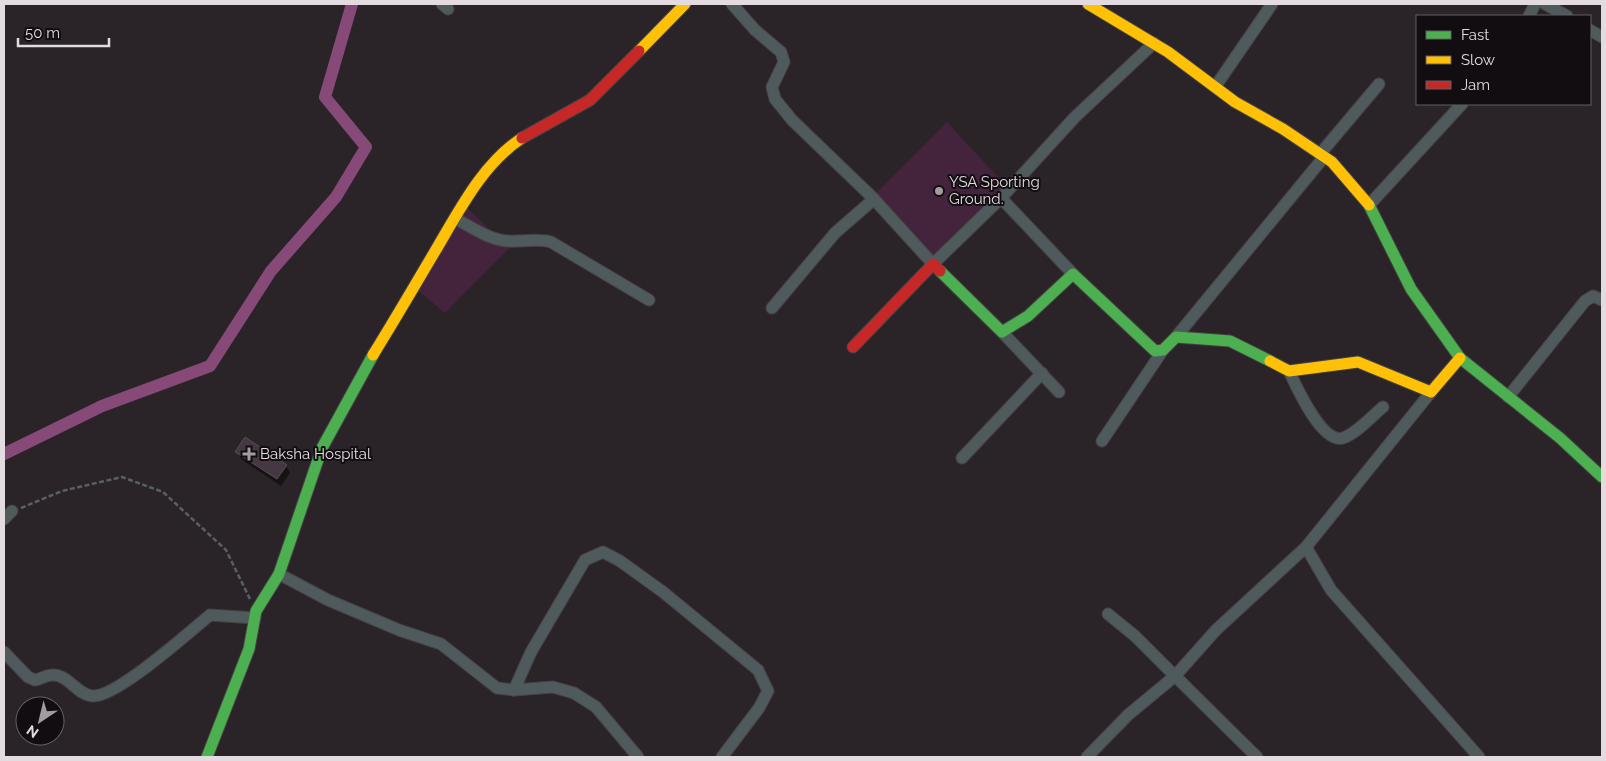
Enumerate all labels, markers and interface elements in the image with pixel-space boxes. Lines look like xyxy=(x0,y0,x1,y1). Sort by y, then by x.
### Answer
scale bar xyxy=(18,15,109,47)
legend xyxy=(1416,15,1591,105)
text: 50 m xyxy=(25,24,60,42)
text: Fast xyxy=(1461,26,1489,44)
text: Slow xyxy=(1461,51,1495,69)
text: Jam xyxy=(1461,76,1490,94)
place label: YSA Sporting Ground. xyxy=(949,173,1040,208)
marker: YSA Sporting Ground. xyxy=(933,185,945,197)
place label: Baksha Hospital xyxy=(260,445,372,463)
marker: Baksha Hospital xyxy=(242,447,256,461)
north arrow xyxy=(15,696,65,746)
text: N xyxy=(24,722,42,741)

